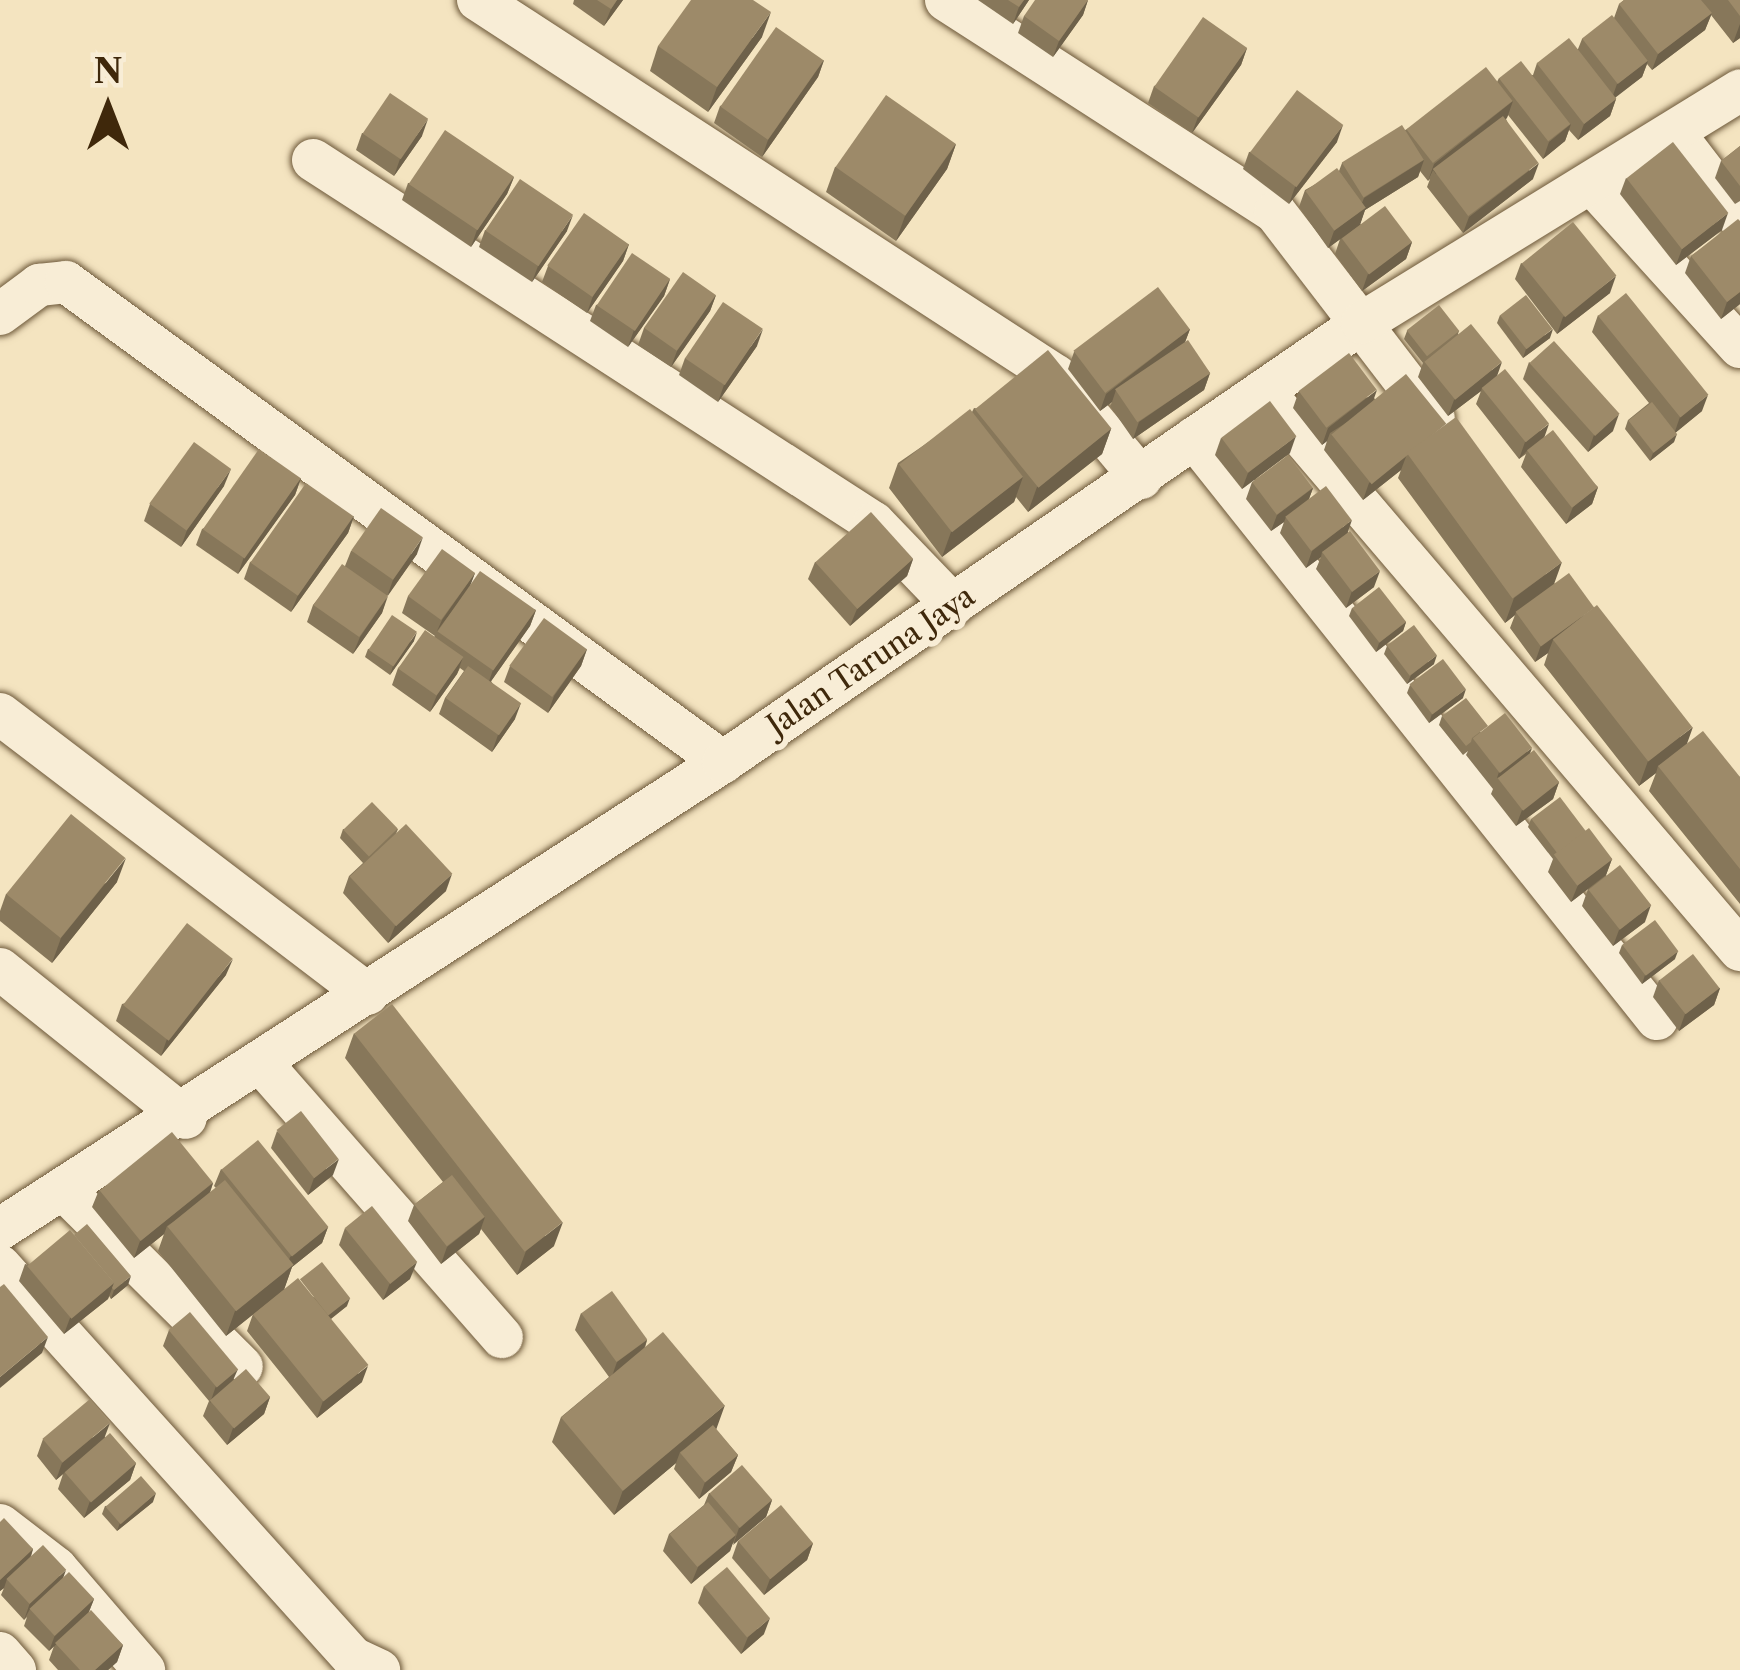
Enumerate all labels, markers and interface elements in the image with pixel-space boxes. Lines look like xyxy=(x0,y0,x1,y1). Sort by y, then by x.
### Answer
north arrow xyxy=(48,48,168,168)
text: N xyxy=(94,51,122,92)
street label: Jalan Taruna Jaya xyxy=(760,578,982,744)

